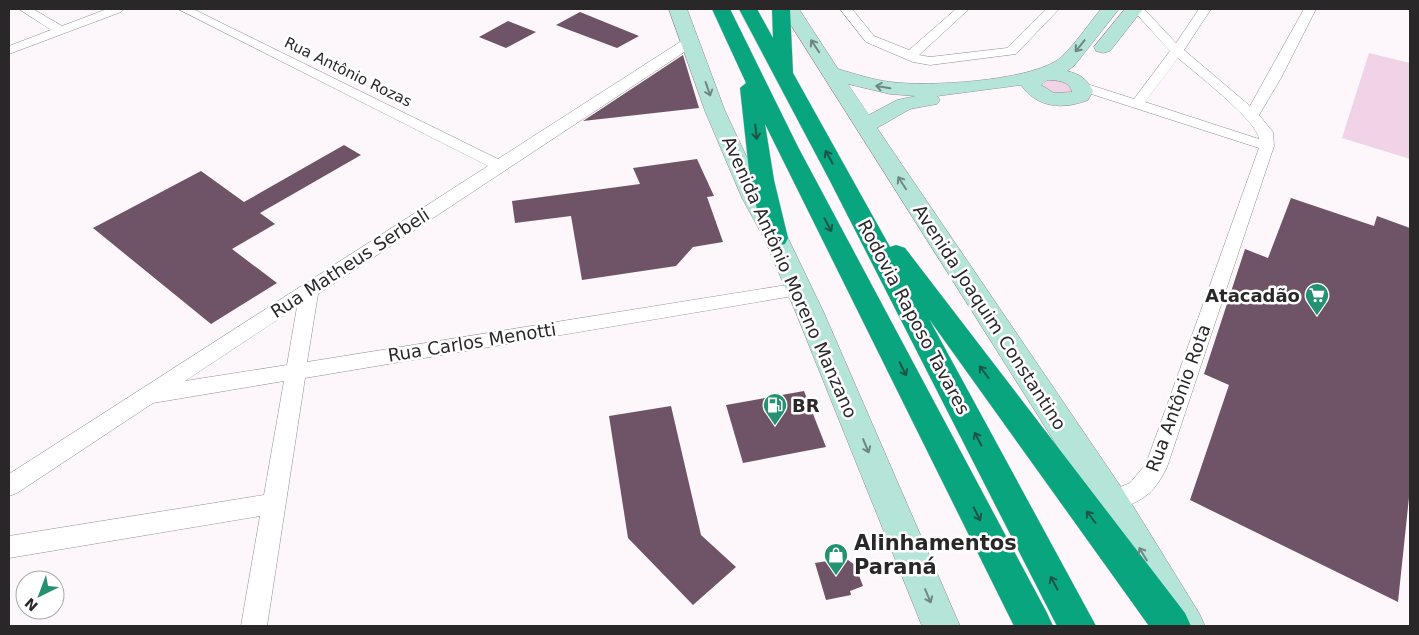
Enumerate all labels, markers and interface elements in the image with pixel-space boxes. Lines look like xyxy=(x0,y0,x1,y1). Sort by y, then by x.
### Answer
street label: Rua Antônio Rozas xyxy=(281,33,415,111)
one-way arrow xyxy=(810,39,820,53)
one-way arrow xyxy=(1074,40,1085,53)
one-way arrow xyxy=(704,81,713,96)
one-way arrow xyxy=(875,81,891,91)
one-way arrow xyxy=(751,123,761,139)
street label: Avenida Antônio Moreno Manzano xyxy=(718,133,862,421)
one-way arrow xyxy=(823,150,833,164)
one-way arrow xyxy=(897,177,907,191)
street label: Avenida Joaquim Constantino xyxy=(909,200,1071,434)
street label: Rua Matheus Serbeli xyxy=(267,204,433,322)
street label: Rodovia Raposo Tavares xyxy=(854,216,974,418)
one-way arrow xyxy=(824,217,833,232)
supermarket icon: Atacadão xyxy=(1304,282,1330,316)
place label: Atacadão xyxy=(1205,285,1300,306)
street label: Rua Carlos Menotti xyxy=(386,318,558,366)
street label: Rua Antônio Rota xyxy=(1142,321,1214,475)
one-way arrow xyxy=(899,361,908,376)
one-way arrow xyxy=(979,365,989,379)
fuel station icon: BR xyxy=(762,392,788,426)
place label: BR xyxy=(792,395,820,416)
one-way arrow xyxy=(973,433,983,447)
one-way arrow xyxy=(861,438,871,453)
one-way arrow xyxy=(973,506,982,521)
one-way arrow xyxy=(1086,510,1096,524)
place label: Alinhamentos Paraná xyxy=(854,531,1017,579)
shop icon: Alinhamentos Paraná xyxy=(823,542,849,576)
one-way arrow xyxy=(1138,548,1148,562)
north arrow xyxy=(15,570,65,620)
one-way arrow xyxy=(1049,576,1058,591)
one-way arrow xyxy=(923,588,933,603)
text: N xyxy=(22,595,41,615)

